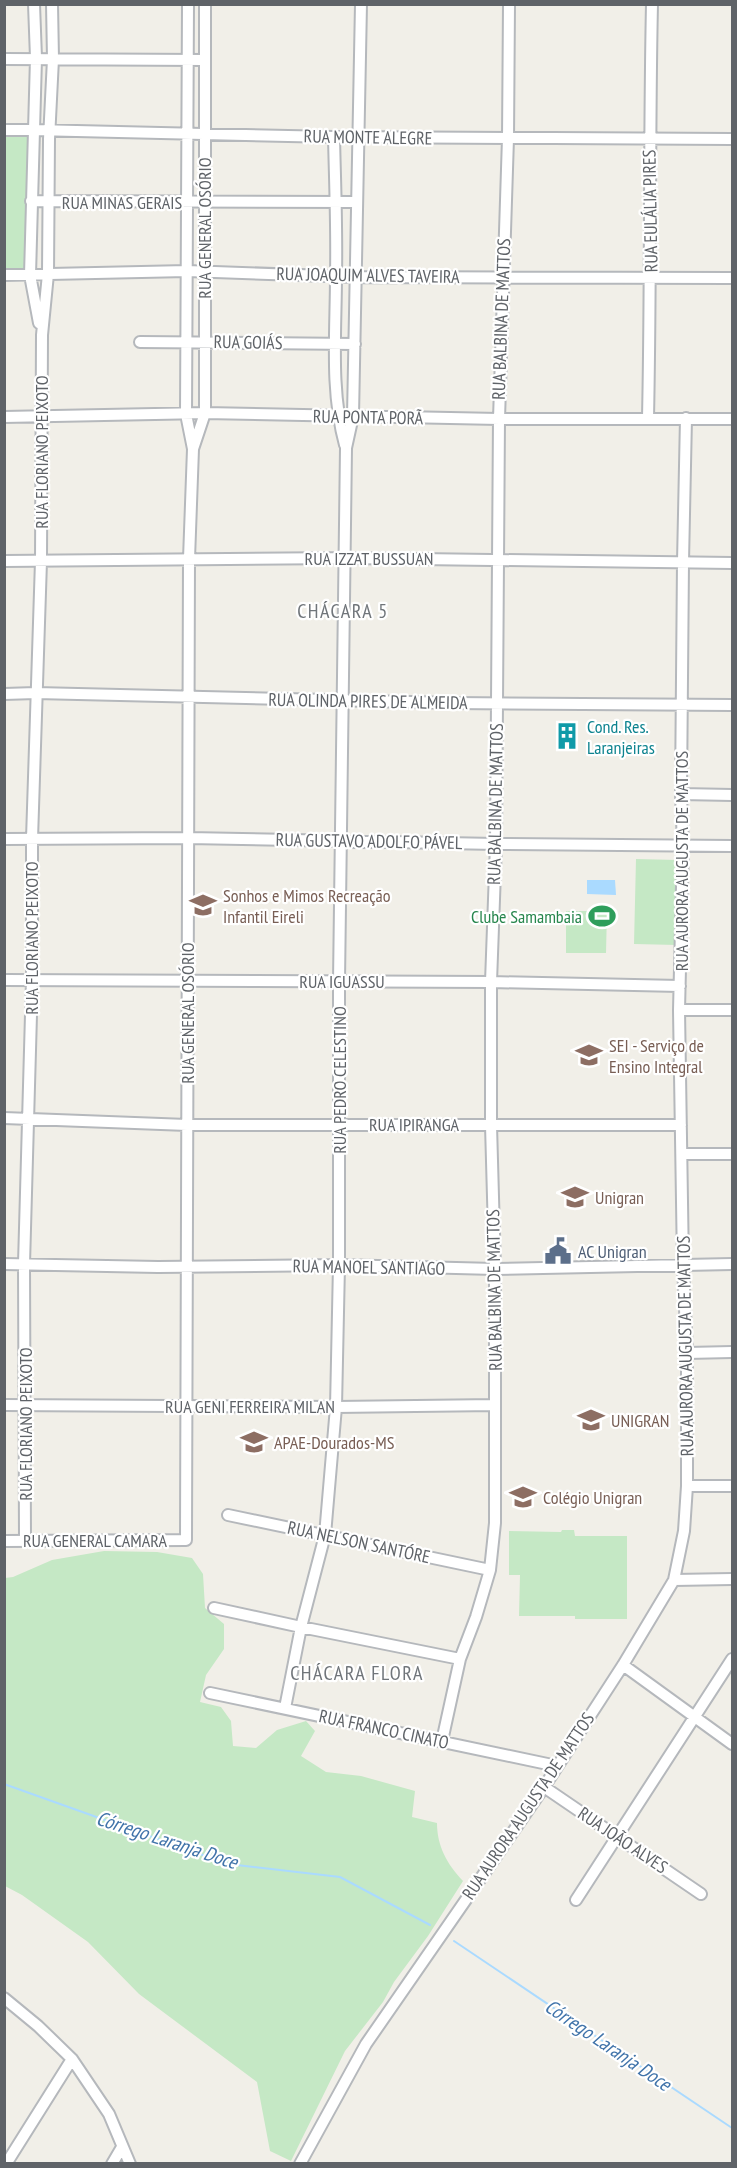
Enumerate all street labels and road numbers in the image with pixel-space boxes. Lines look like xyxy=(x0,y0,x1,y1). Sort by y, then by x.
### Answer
street label: RUA MONTE ALEGRE xyxy=(303,124,433,150)
street label: RUA EULÁLIA PIRES xyxy=(637,149,663,273)
street label: RUA GENERAL OSÓRIO xyxy=(193,157,216,299)
street label: RUA MINAS GERAIS xyxy=(62,191,182,214)
street label: RUA BALBINA DE MATTOS xyxy=(487,238,515,400)
street label: RUA JOAQUIM ALVES TAVEIRA xyxy=(276,262,460,288)
street label: RUA GOIÁS xyxy=(213,330,283,354)
street label: RUA FLORIANO PEIXOTO xyxy=(30,375,53,529)
street label: RUA PONTA PORÃ xyxy=(313,405,424,429)
street label: RUA IZZAT BUSSUAN xyxy=(305,547,433,570)
street label: RUA OLINDA PIRES DE ALMEIDA xyxy=(268,688,468,714)
street label: RUA BALBINA DE MATTOS xyxy=(482,723,508,885)
street label: RUA AURORA AUGUSTA DE MATTOS xyxy=(670,750,693,971)
street label: RUA GUSTAVO ADOLFO PÁVEL xyxy=(275,828,463,854)
street label: RUA FLORIANO PEIXOTO xyxy=(20,861,43,1015)
street label: RUA GENERAL OSÓRIO xyxy=(176,942,199,1084)
street label: RUA IGUASSU xyxy=(299,970,385,993)
street label: RUA PEDRO CELESTINO xyxy=(328,1006,351,1154)
street label: RUA IPIRANGA xyxy=(369,1113,460,1136)
street label: RUA BALBINA DE MATTOS xyxy=(481,1209,507,1371)
street label: RUA AURORA AUGUSTA DE MATTOS xyxy=(672,1235,698,1456)
street label: RUA MANOEL SANTIAGO xyxy=(292,1254,446,1280)
street label: RUA FLORIANO PEIXOTO xyxy=(14,1347,37,1501)
street label: RUA GENI FERREIRA MILAN xyxy=(165,1395,335,1418)
street label: RUA NELSON SANTÓRE xyxy=(286,1516,432,1568)
street label: RUA GENERAL CAMARA xyxy=(23,1529,168,1552)
street label: RUA FRANCO CINATO xyxy=(317,1704,451,1754)
street label: RUA AURORA AUGUSTA DE MATTOS xyxy=(457,1708,599,1904)
street label: RUA JOÃO ALVES xyxy=(574,1802,672,1879)

